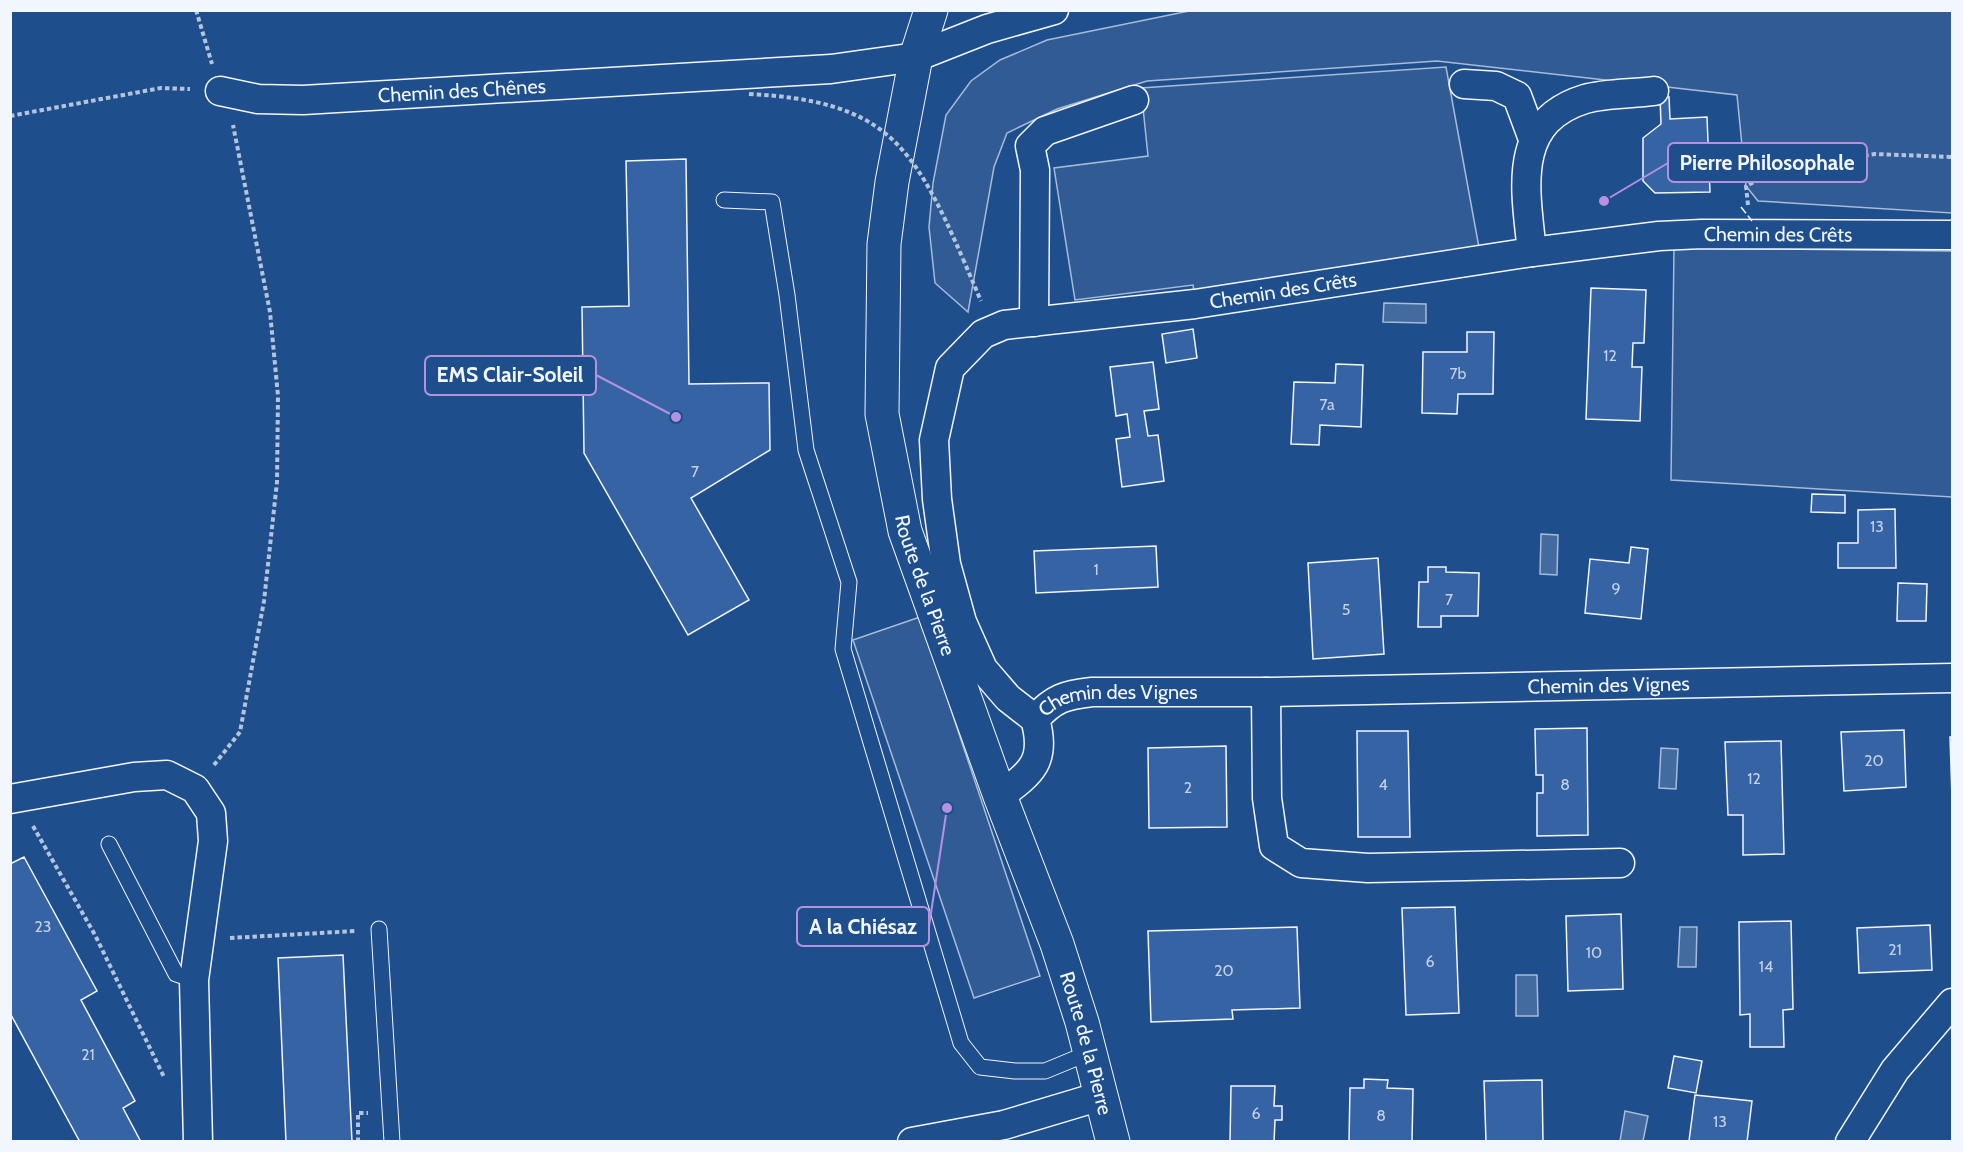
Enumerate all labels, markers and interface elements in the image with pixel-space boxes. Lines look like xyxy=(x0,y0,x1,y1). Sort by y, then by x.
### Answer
street label: Chemin des Chênes xyxy=(377,74,547,108)
callout: Pierre Philosophale xyxy=(1668,143,1867,182)
text: Pierre Philosophale xyxy=(1680,150,1855,175)
street label: Chemin des Crêts xyxy=(1704,222,1852,247)
street label: Chemin des Crêts xyxy=(1208,267,1358,314)
house number: 12 xyxy=(1603,346,1617,365)
callout: EMS Clair-Soleil xyxy=(425,356,596,395)
text: EMS Clair-Soleil xyxy=(437,362,584,387)
house number: 7b xyxy=(1450,364,1467,383)
house number: 7a xyxy=(1319,395,1335,414)
house number: 7 xyxy=(691,462,699,481)
street label: Route de la Pierre xyxy=(890,513,961,659)
house number: 13 xyxy=(1870,517,1884,536)
house number: 1 xyxy=(1093,560,1099,579)
house number: 9 xyxy=(1611,579,1621,598)
house number: 7 xyxy=(1445,590,1453,609)
house number: 5 xyxy=(1342,600,1350,619)
street label: Chemin des Vignes xyxy=(1527,671,1690,699)
street label: Chemin des Vignes xyxy=(1033,680,1198,722)
house number: 20 xyxy=(1864,751,1884,770)
house number: 12 xyxy=(1747,769,1761,788)
house number: 4 xyxy=(1378,775,1388,794)
house number: 8 xyxy=(1560,775,1570,794)
house number: 2 xyxy=(1184,778,1192,797)
callout: A la Chiésaz xyxy=(797,907,929,946)
text: A la Chiésaz xyxy=(809,914,917,939)
house number: 23 xyxy=(34,917,52,936)
house number: 21 xyxy=(1888,940,1902,959)
house number: 10 xyxy=(1586,943,1602,962)
house number: 6 xyxy=(1425,952,1435,971)
house number: 14 xyxy=(1759,957,1773,976)
house number: 20 xyxy=(1214,961,1234,980)
street label: Route de la Pierre xyxy=(1055,969,1118,1117)
house number: 21 xyxy=(81,1045,95,1064)
house number: 6 xyxy=(1251,1104,1261,1123)
house number: 8 xyxy=(1376,1106,1386,1125)
house number: 13 xyxy=(1713,1112,1727,1131)

